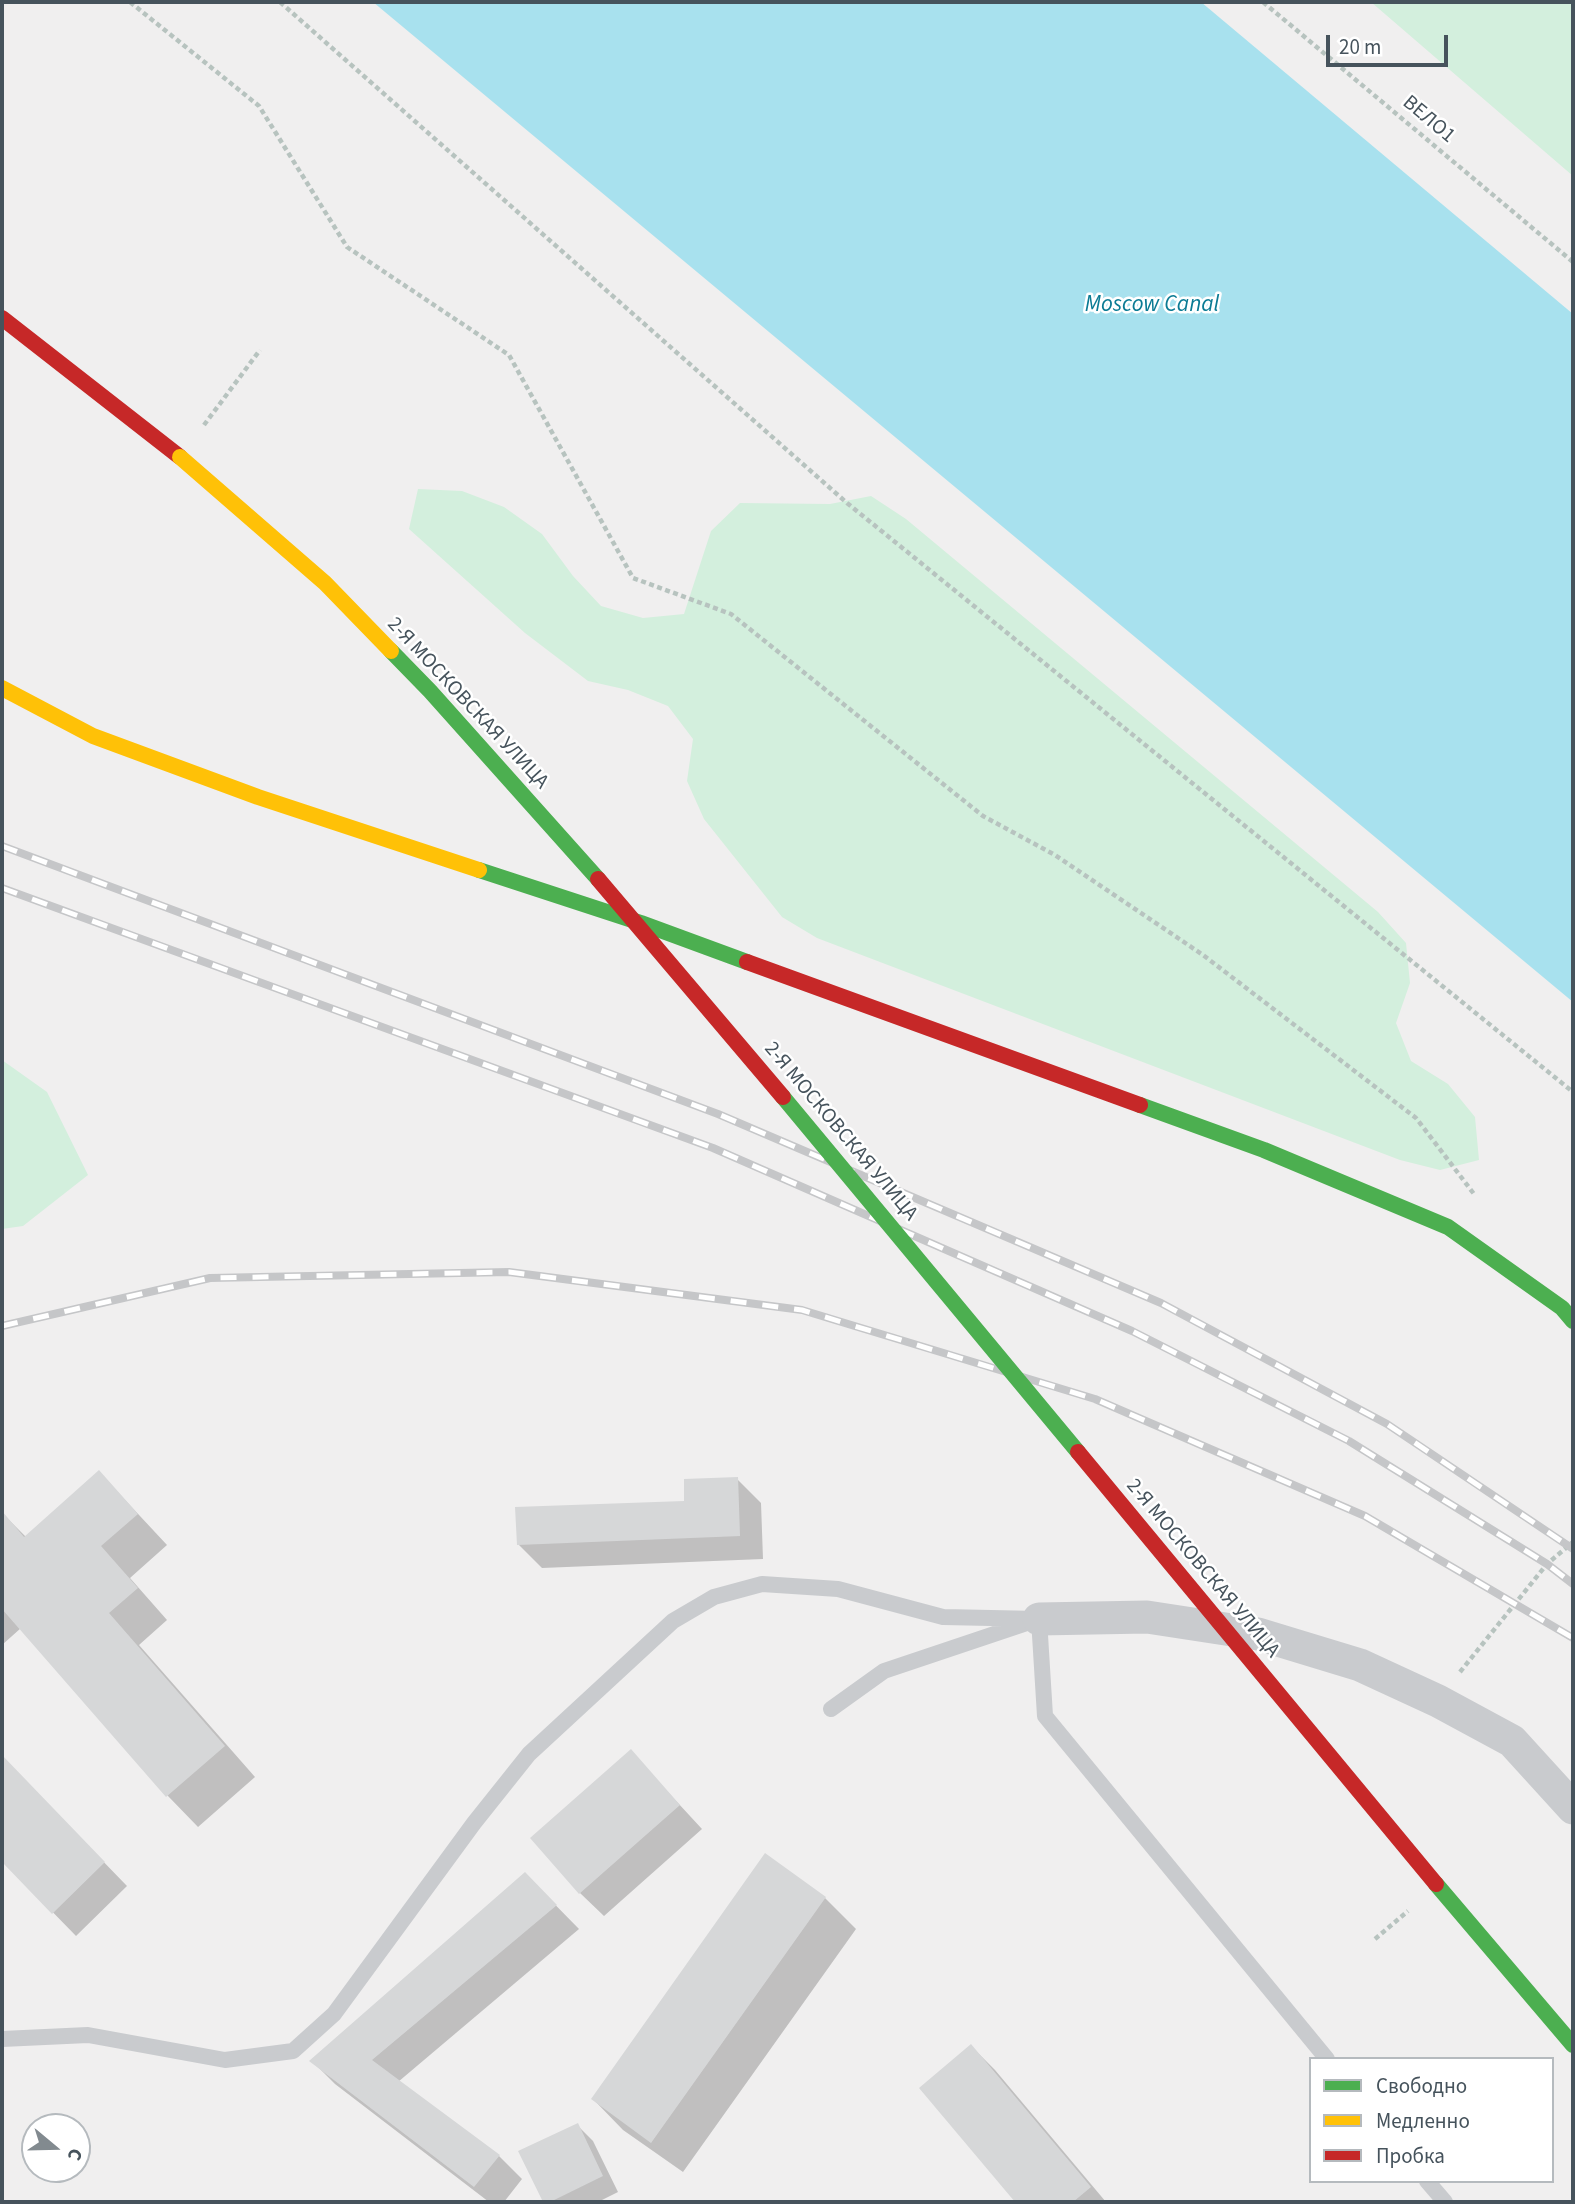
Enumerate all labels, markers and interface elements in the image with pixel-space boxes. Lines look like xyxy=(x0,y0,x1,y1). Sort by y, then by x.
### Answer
scale bar xyxy=(1330,21,1452,65)
text: 20 m xyxy=(1339,32,1381,62)
street label: ВЕЛО1 xyxy=(1397,91,1459,149)
water label: Moscow Canal xyxy=(1085,292,1219,320)
street label: 2-Я МОСКОВСКАЯ УЛИЦА xyxy=(381,613,553,795)
street label: 2-Я МОСКОВСКАЯ УЛИЦА xyxy=(758,1037,922,1227)
street label: 2-Я МОСКОВСКАЯ УЛИЦА xyxy=(1120,1474,1284,1664)
legend xyxy=(1309,2057,1554,2183)
text: Свободно xyxy=(1376,2071,1467,2101)
text: Медленно xyxy=(1376,2106,1470,2136)
north arrow xyxy=(21,2113,91,2183)
text: Пробка xyxy=(1376,2141,1445,2171)
text: С xyxy=(60,2145,89,2164)

